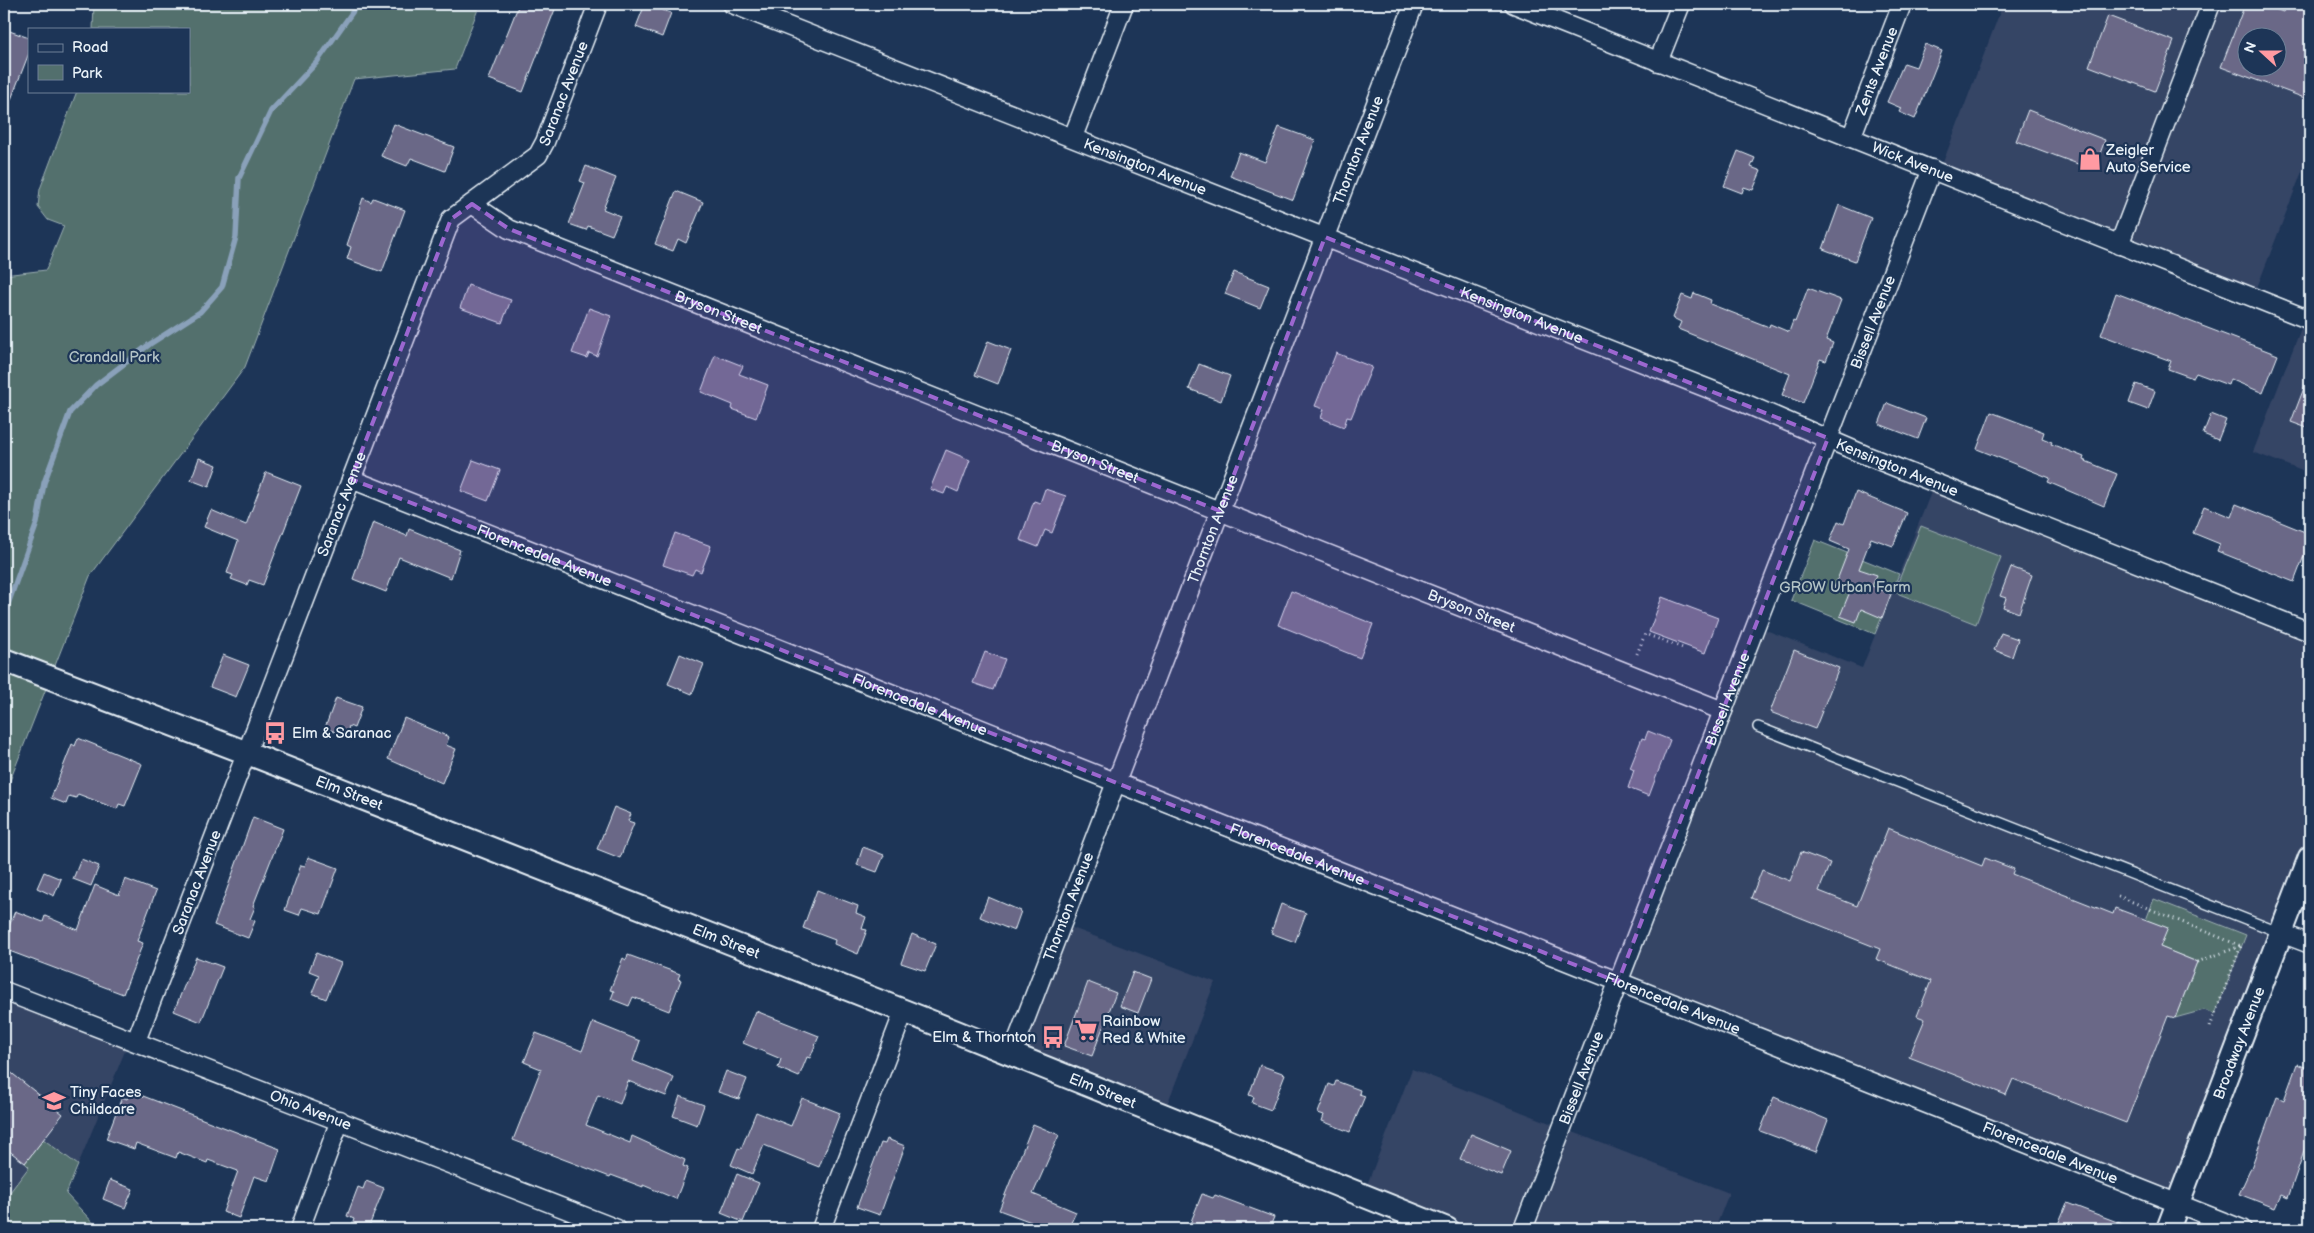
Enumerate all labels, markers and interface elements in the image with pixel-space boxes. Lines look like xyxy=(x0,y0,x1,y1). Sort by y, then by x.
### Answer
street label: Zents Avenue xyxy=(1851,24,1902,118)
legend xyxy=(28,28,190,92)
north arrow xyxy=(2236,28,2286,78)
text: Road xyxy=(72,38,108,57)
street label: Saranac Avenue xyxy=(535,38,592,149)
text: N xyxy=(2241,40,2260,55)
text: Park xyxy=(72,64,103,83)
street label: Thornton Avenue xyxy=(1329,93,1388,207)
street label: Kensington Avenue xyxy=(1081,134,1209,200)
street label: Wick Avenue xyxy=(1869,138,1956,187)
place label: Zeigler Auto Service xyxy=(2105,141,2191,177)
shop icon: Zeigler Auto Service xyxy=(2077,146,2103,172)
street label: Bissell Avenue xyxy=(1846,273,1900,372)
street label: Kensington Avenue xyxy=(1458,282,1586,348)
street label: Bryson Street xyxy=(672,286,765,338)
park label: Crandall Park xyxy=(69,348,160,367)
street label: Kensington Avenue xyxy=(1833,434,1961,501)
street label: Bryson Street xyxy=(1048,436,1142,488)
street label: Saranac Avenue xyxy=(313,449,370,559)
street label: Thornton Avenue xyxy=(1184,472,1242,586)
street label: Florencedale Avenue xyxy=(474,520,615,591)
park label: GROW Urban Farm xyxy=(1779,578,1911,597)
street label: Bryson Street xyxy=(1425,585,1518,637)
street label: Bissell Avenue xyxy=(1701,650,1754,749)
street label: Florencedale Avenue xyxy=(850,669,990,740)
bus stop icon: Elm & Saranac xyxy=(262,720,288,746)
place label: Elm & Saranac xyxy=(292,724,392,743)
street label: Elm Street xyxy=(313,771,386,815)
street label: Florencedale Avenue xyxy=(1227,819,1368,890)
street label: Saranac Avenue xyxy=(168,827,226,937)
street label: Thornton Avenue xyxy=(1039,849,1098,964)
street label: Elm Street xyxy=(690,919,763,963)
street label: Florencedale Avenue xyxy=(1602,968,1743,1039)
street label: Broadway Avenue xyxy=(2209,984,2269,1102)
place label: Rainbow Red & White xyxy=(1102,1012,1186,1048)
supermarket icon: Rainbow Red & White xyxy=(1073,1017,1099,1043)
bus stop icon: Elm & Thornton xyxy=(1040,1024,1066,1050)
place label: Elm & Thornton xyxy=(932,1028,1036,1047)
street label: Bissell Avenue xyxy=(1555,1028,1608,1127)
street label: Elm Street xyxy=(1066,1069,1139,1113)
place label: Tiny Faces Childcare xyxy=(70,1083,142,1119)
street label: Ohio Avenue xyxy=(267,1086,354,1135)
school or university icon: Tiny Faces Childcare xyxy=(41,1088,67,1114)
street label: Florencedale Avenue xyxy=(1980,1118,2121,1188)

